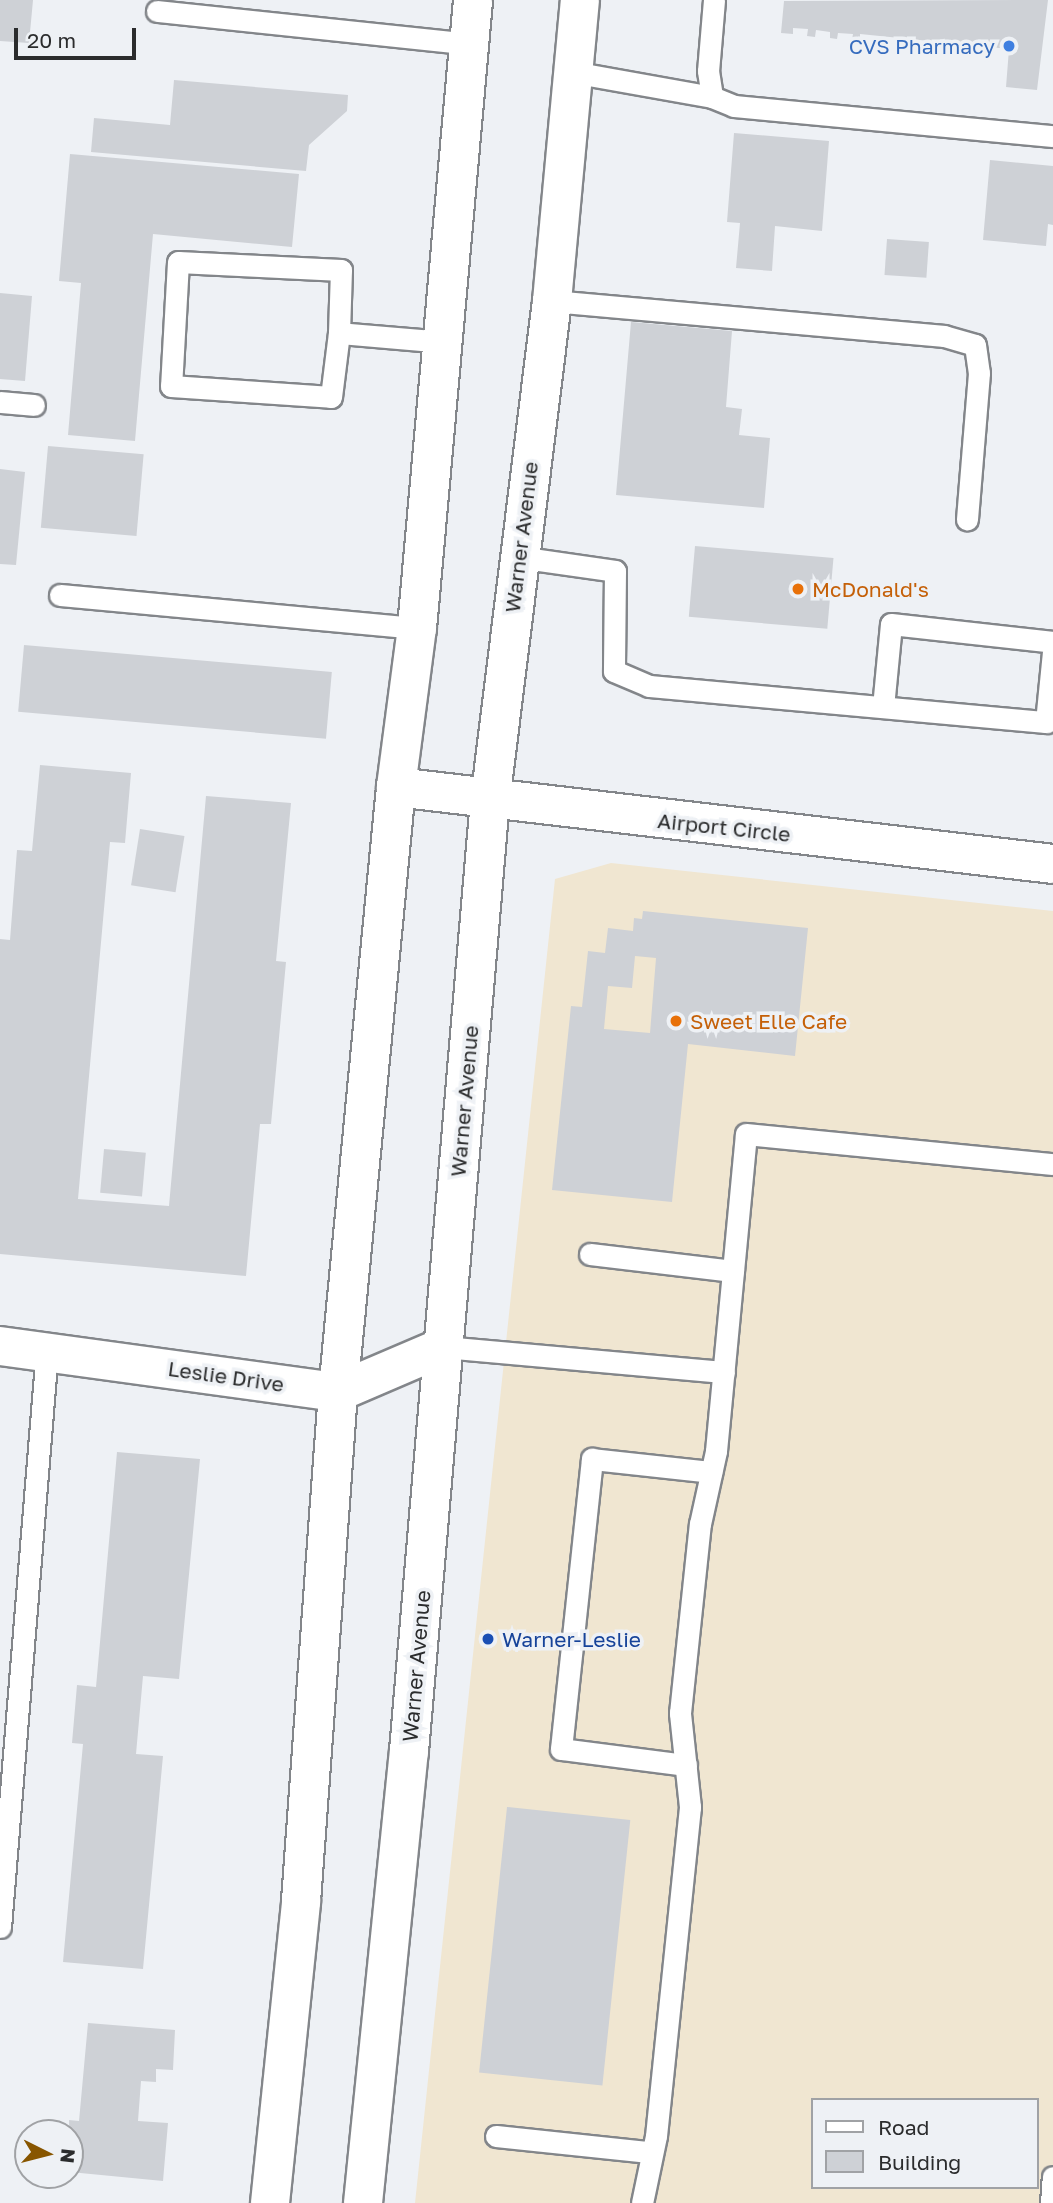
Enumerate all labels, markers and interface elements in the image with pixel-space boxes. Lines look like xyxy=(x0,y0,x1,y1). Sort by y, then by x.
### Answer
scale bar xyxy=(18,14,140,58)
text: 20 m xyxy=(27,27,76,53)
place label: CVS Pharmacy xyxy=(849,33,995,59)
marker: CVS Pharmacy xyxy=(1001,38,1017,54)
street label: Warner Avenue xyxy=(499,460,543,614)
place label: McDonald's xyxy=(812,576,929,602)
marker: McDonald's xyxy=(790,581,806,597)
street label: Airport Circle xyxy=(656,807,792,847)
place label: Sweet Elle Cafe xyxy=(690,1008,847,1034)
marker: Sweet Elle Cafe xyxy=(668,1013,684,1029)
street label: Warner Avenue xyxy=(445,1024,483,1178)
street label: Leslie Drive xyxy=(166,1355,286,1397)
street label: Warner Avenue xyxy=(397,1589,435,1743)
place label: Warner-Leslie xyxy=(502,1626,641,1652)
marker: Warner-Leslie xyxy=(480,1631,496,1647)
legend xyxy=(811,2098,1039,2189)
text: Road xyxy=(878,2114,929,2140)
north arrow xyxy=(14,2119,84,2189)
text: N xyxy=(56,2148,81,2164)
text: Building xyxy=(878,2149,961,2175)

